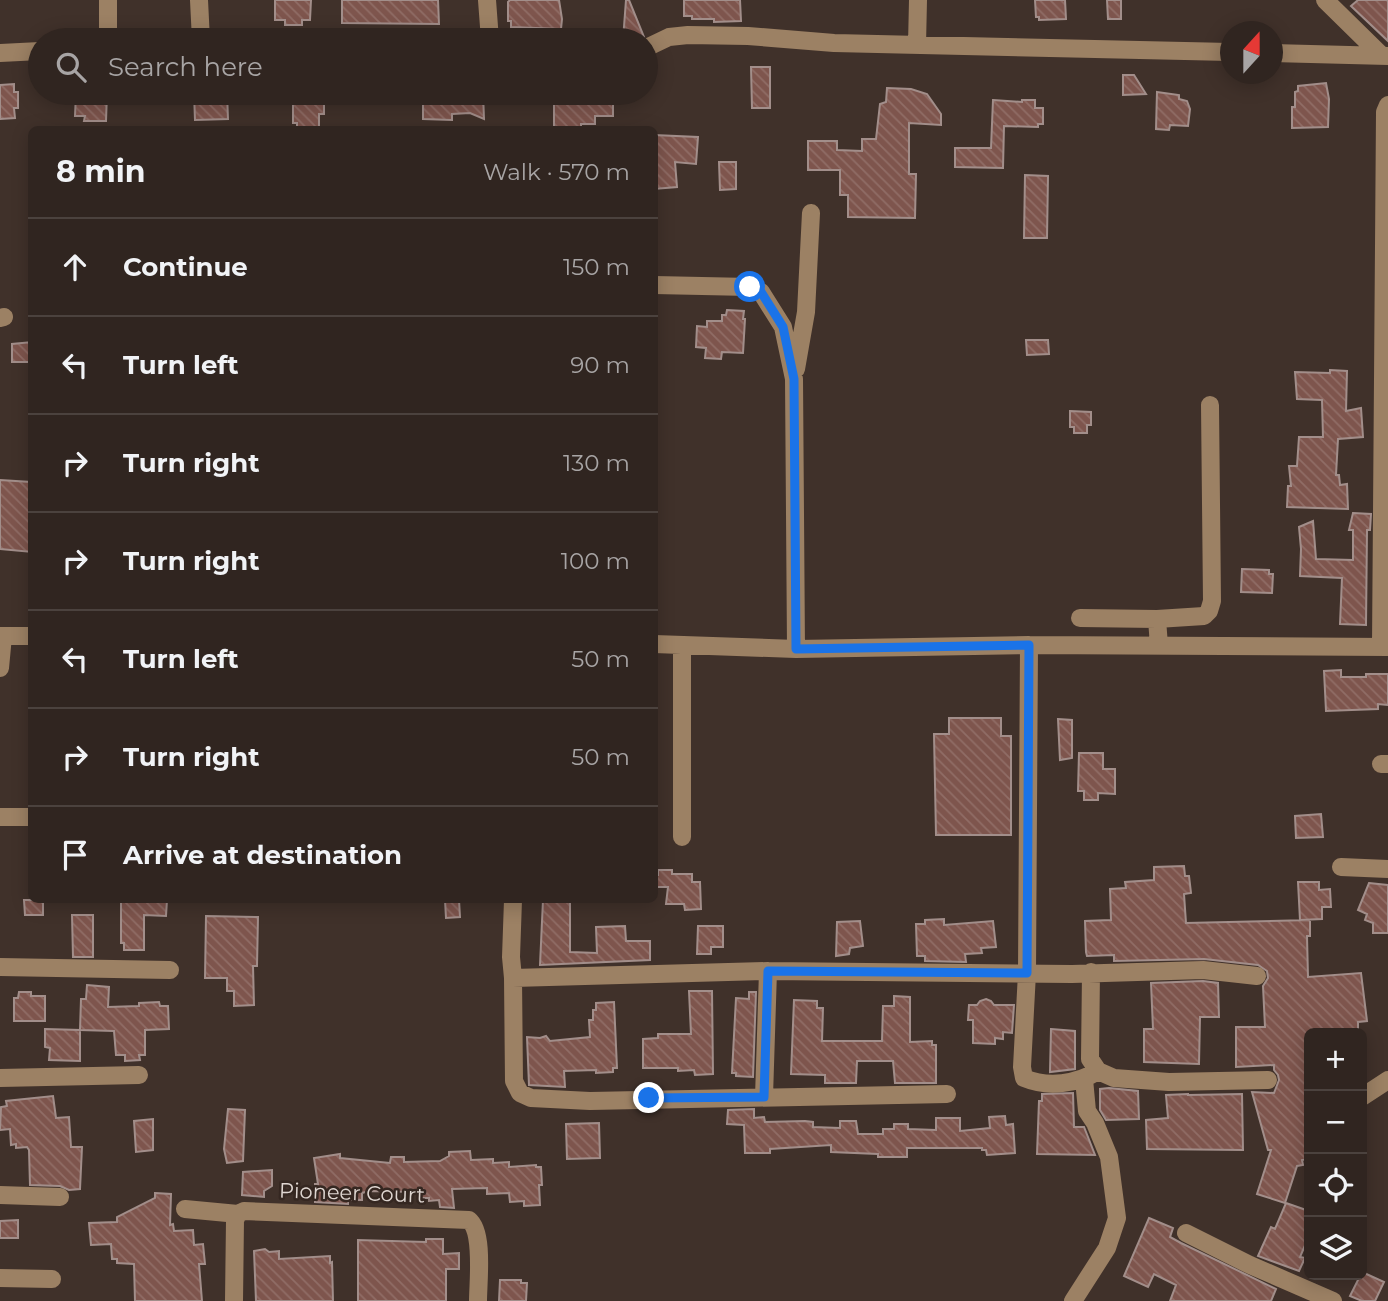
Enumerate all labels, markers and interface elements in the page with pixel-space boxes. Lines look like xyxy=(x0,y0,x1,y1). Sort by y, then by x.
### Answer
north arrow xyxy=(1220,21,1283,84)
search box xyxy=(28,28,658,105)
icon: search xyxy=(52,48,90,86)
text: Search here xyxy=(108,51,263,83)
text: 8 min xyxy=(56,153,146,190)
text: Walk · 570 m xyxy=(483,158,630,186)
icon: ahead xyxy=(56,248,94,286)
text: Continue xyxy=(123,251,248,283)
text: 150 m xyxy=(563,253,630,281)
route start xyxy=(734,271,765,302)
icon: left xyxy=(56,346,94,384)
text: Turn left xyxy=(123,349,239,381)
text: 90 m xyxy=(570,351,630,379)
icon: right xyxy=(56,444,94,482)
text: Turn right xyxy=(123,447,259,479)
text: 130 m xyxy=(563,449,630,477)
icon: right xyxy=(56,542,94,580)
text: Turn right xyxy=(123,545,259,577)
text: 100 m xyxy=(561,547,630,575)
icon: left xyxy=(56,640,94,678)
text: Turn left xyxy=(123,643,239,675)
text: 50 m xyxy=(571,645,630,673)
icon: right xyxy=(56,738,94,776)
text: Turn right xyxy=(123,741,259,773)
text: 50 m xyxy=(571,743,630,771)
icon: arrive xyxy=(56,836,94,874)
text: Arrive at destination xyxy=(123,839,402,871)
map controls xyxy=(1304,1028,1367,1280)
button: + xyxy=(1304,1028,1367,1091)
route end xyxy=(633,1082,664,1113)
button: − xyxy=(1304,1091,1367,1154)
button: locate xyxy=(1304,1154,1367,1217)
street label: Pioneer Court xyxy=(278,1177,426,1208)
button: layers xyxy=(1304,1217,1367,1280)

